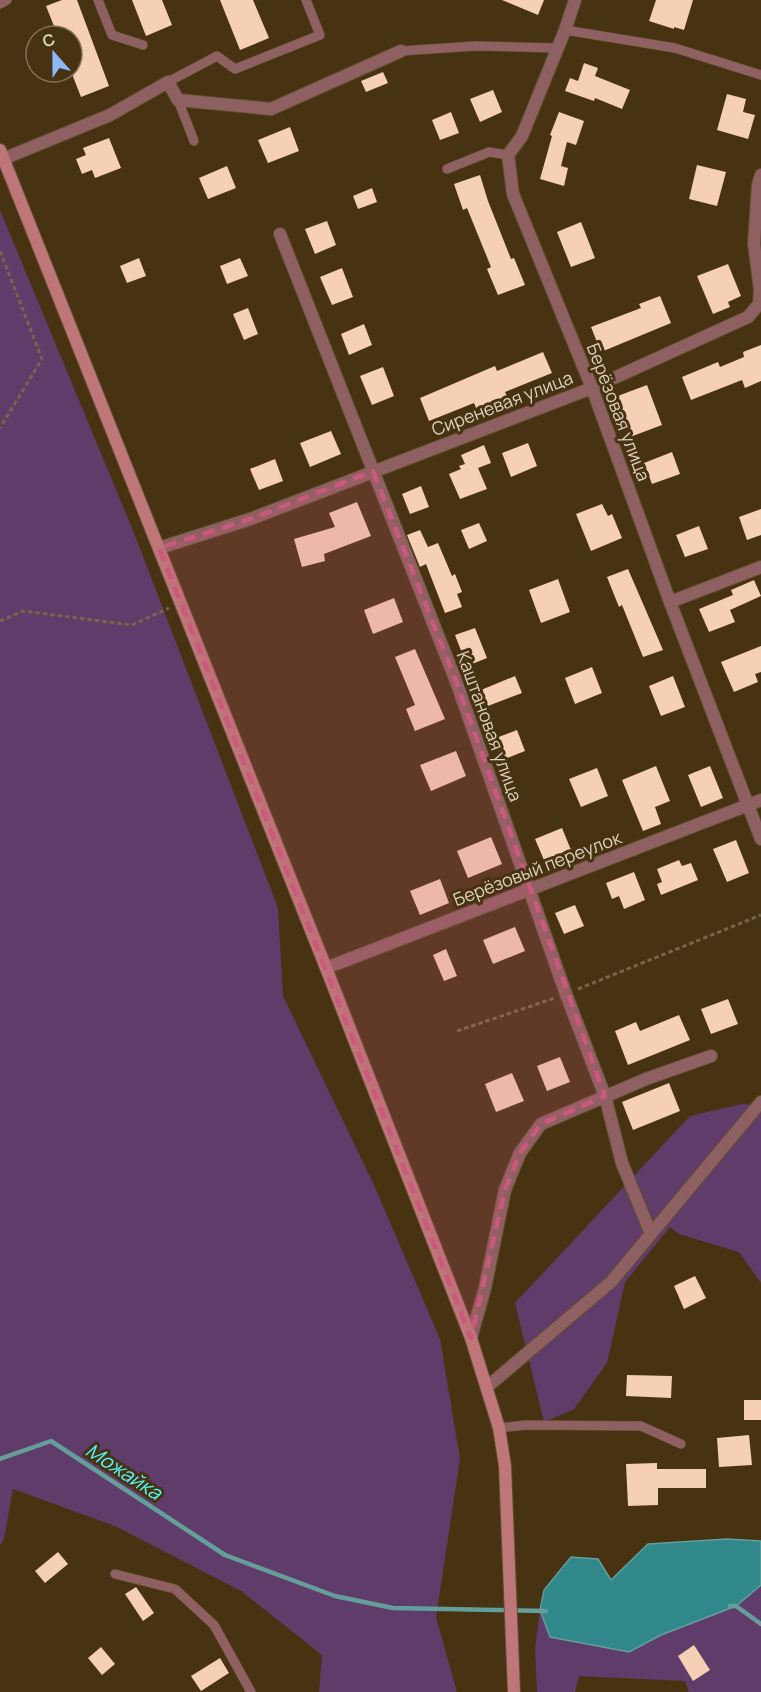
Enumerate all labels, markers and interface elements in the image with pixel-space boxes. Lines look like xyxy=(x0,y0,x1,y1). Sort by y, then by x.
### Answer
north arrow xyxy=(24,24,84,84)
text: С xyxy=(39,28,58,52)
street label: Берёзовая улица xyxy=(582,340,656,484)
street label: Сиреневая улица xyxy=(428,365,576,441)
street label: Каштановая улица xyxy=(452,647,528,805)
street label: Берёзовый переулок xyxy=(449,824,626,911)
water label: Можайка xyxy=(81,1436,168,1506)

